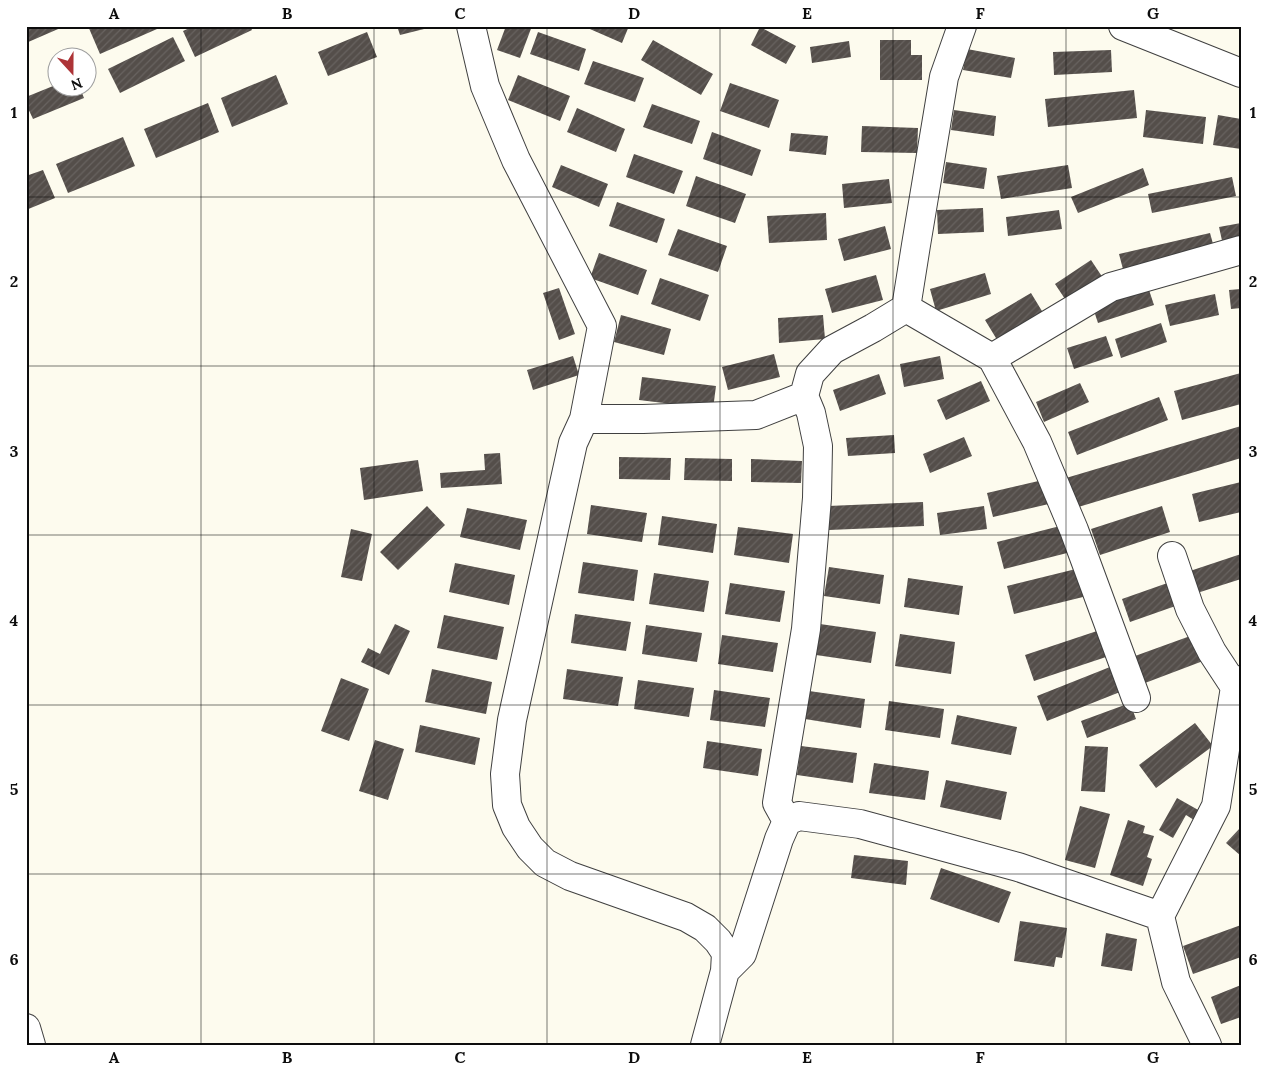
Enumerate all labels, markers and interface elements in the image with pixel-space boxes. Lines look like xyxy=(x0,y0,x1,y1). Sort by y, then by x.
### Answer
text: A xyxy=(109,3,120,23)
text: B xyxy=(282,3,293,23)
text: C xyxy=(454,3,466,23)
text: D xyxy=(628,3,640,23)
text: E xyxy=(802,3,812,23)
text: F xyxy=(975,3,985,23)
text: G xyxy=(1147,3,1159,23)
north arrow xyxy=(48,48,98,98)
text: N xyxy=(68,74,85,95)
text: 1 xyxy=(11,102,17,122)
text: 1 xyxy=(1250,102,1256,122)
text: 2 xyxy=(10,271,18,291)
text: 2 xyxy=(1249,271,1257,291)
text: 3 xyxy=(10,441,19,461)
text: 3 xyxy=(1249,441,1258,461)
text: 4 xyxy=(10,610,19,630)
text: 4 xyxy=(1249,610,1258,630)
text: 5 xyxy=(10,779,19,799)
text: 5 xyxy=(1249,779,1258,799)
text: 6 xyxy=(9,949,19,969)
text: 6 xyxy=(1248,949,1258,969)
text: A xyxy=(109,1047,120,1067)
text: B xyxy=(282,1047,293,1067)
text: C xyxy=(454,1047,466,1067)
text: D xyxy=(628,1047,640,1067)
text: E xyxy=(802,1047,812,1067)
text: F xyxy=(975,1047,985,1067)
text: G xyxy=(1147,1047,1159,1067)

